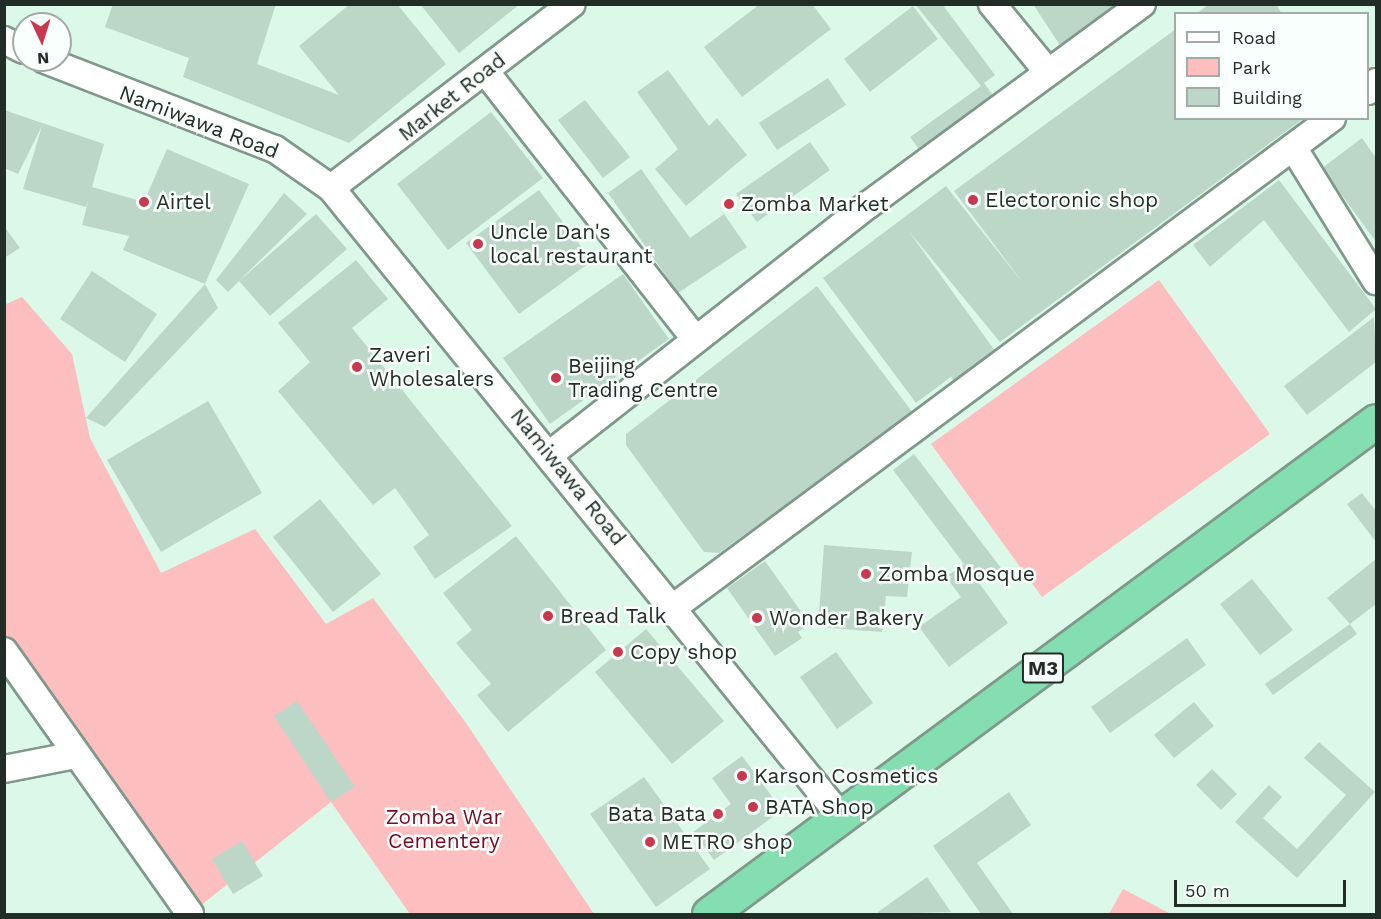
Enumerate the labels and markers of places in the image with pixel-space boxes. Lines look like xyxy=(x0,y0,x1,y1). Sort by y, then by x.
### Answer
place label: Electoronic shop xyxy=(985,187,1158,213)
place label: Airtel xyxy=(156,189,211,215)
place label: Zomba Market xyxy=(741,191,889,217)
marker: Electoronic shop xyxy=(966,193,980,207)
marker: Airtel xyxy=(137,195,151,209)
marker: Zomba Market xyxy=(722,197,736,211)
place label: Uncle Dan's local restaurant xyxy=(490,219,653,269)
marker: Uncle Dan's local restaurant xyxy=(471,237,485,251)
place label: Zaveri Wholesalers xyxy=(369,342,494,392)
place label: Beijing Trading Centre xyxy=(568,353,718,403)
marker: Zaveri Wholesalers xyxy=(350,360,364,374)
marker: Beijing Trading Centre xyxy=(549,371,563,385)
place label: Zomba Mosque xyxy=(878,561,1035,587)
marker: Zomba Mosque xyxy=(859,567,873,581)
place label: Bread Talk xyxy=(560,603,667,629)
place label: Wonder Bakery xyxy=(769,605,924,631)
marker: Bread Talk xyxy=(541,609,555,623)
marker: Wonder Bakery xyxy=(750,611,764,625)
place label: Copy shop xyxy=(630,639,738,665)
marker: Copy shop xyxy=(611,645,625,659)
place label: Karson Cosmetics xyxy=(754,763,938,789)
marker: Karson Cosmetics xyxy=(735,769,749,783)
place label: BATA Shop xyxy=(765,794,875,820)
marker: BATA Shop xyxy=(746,800,760,814)
place label: Bata Bata xyxy=(607,801,706,827)
marker: Bata Bata xyxy=(711,807,725,821)
place label: METRO shop xyxy=(662,829,793,855)
marker: METRO shop xyxy=(643,835,657,849)

